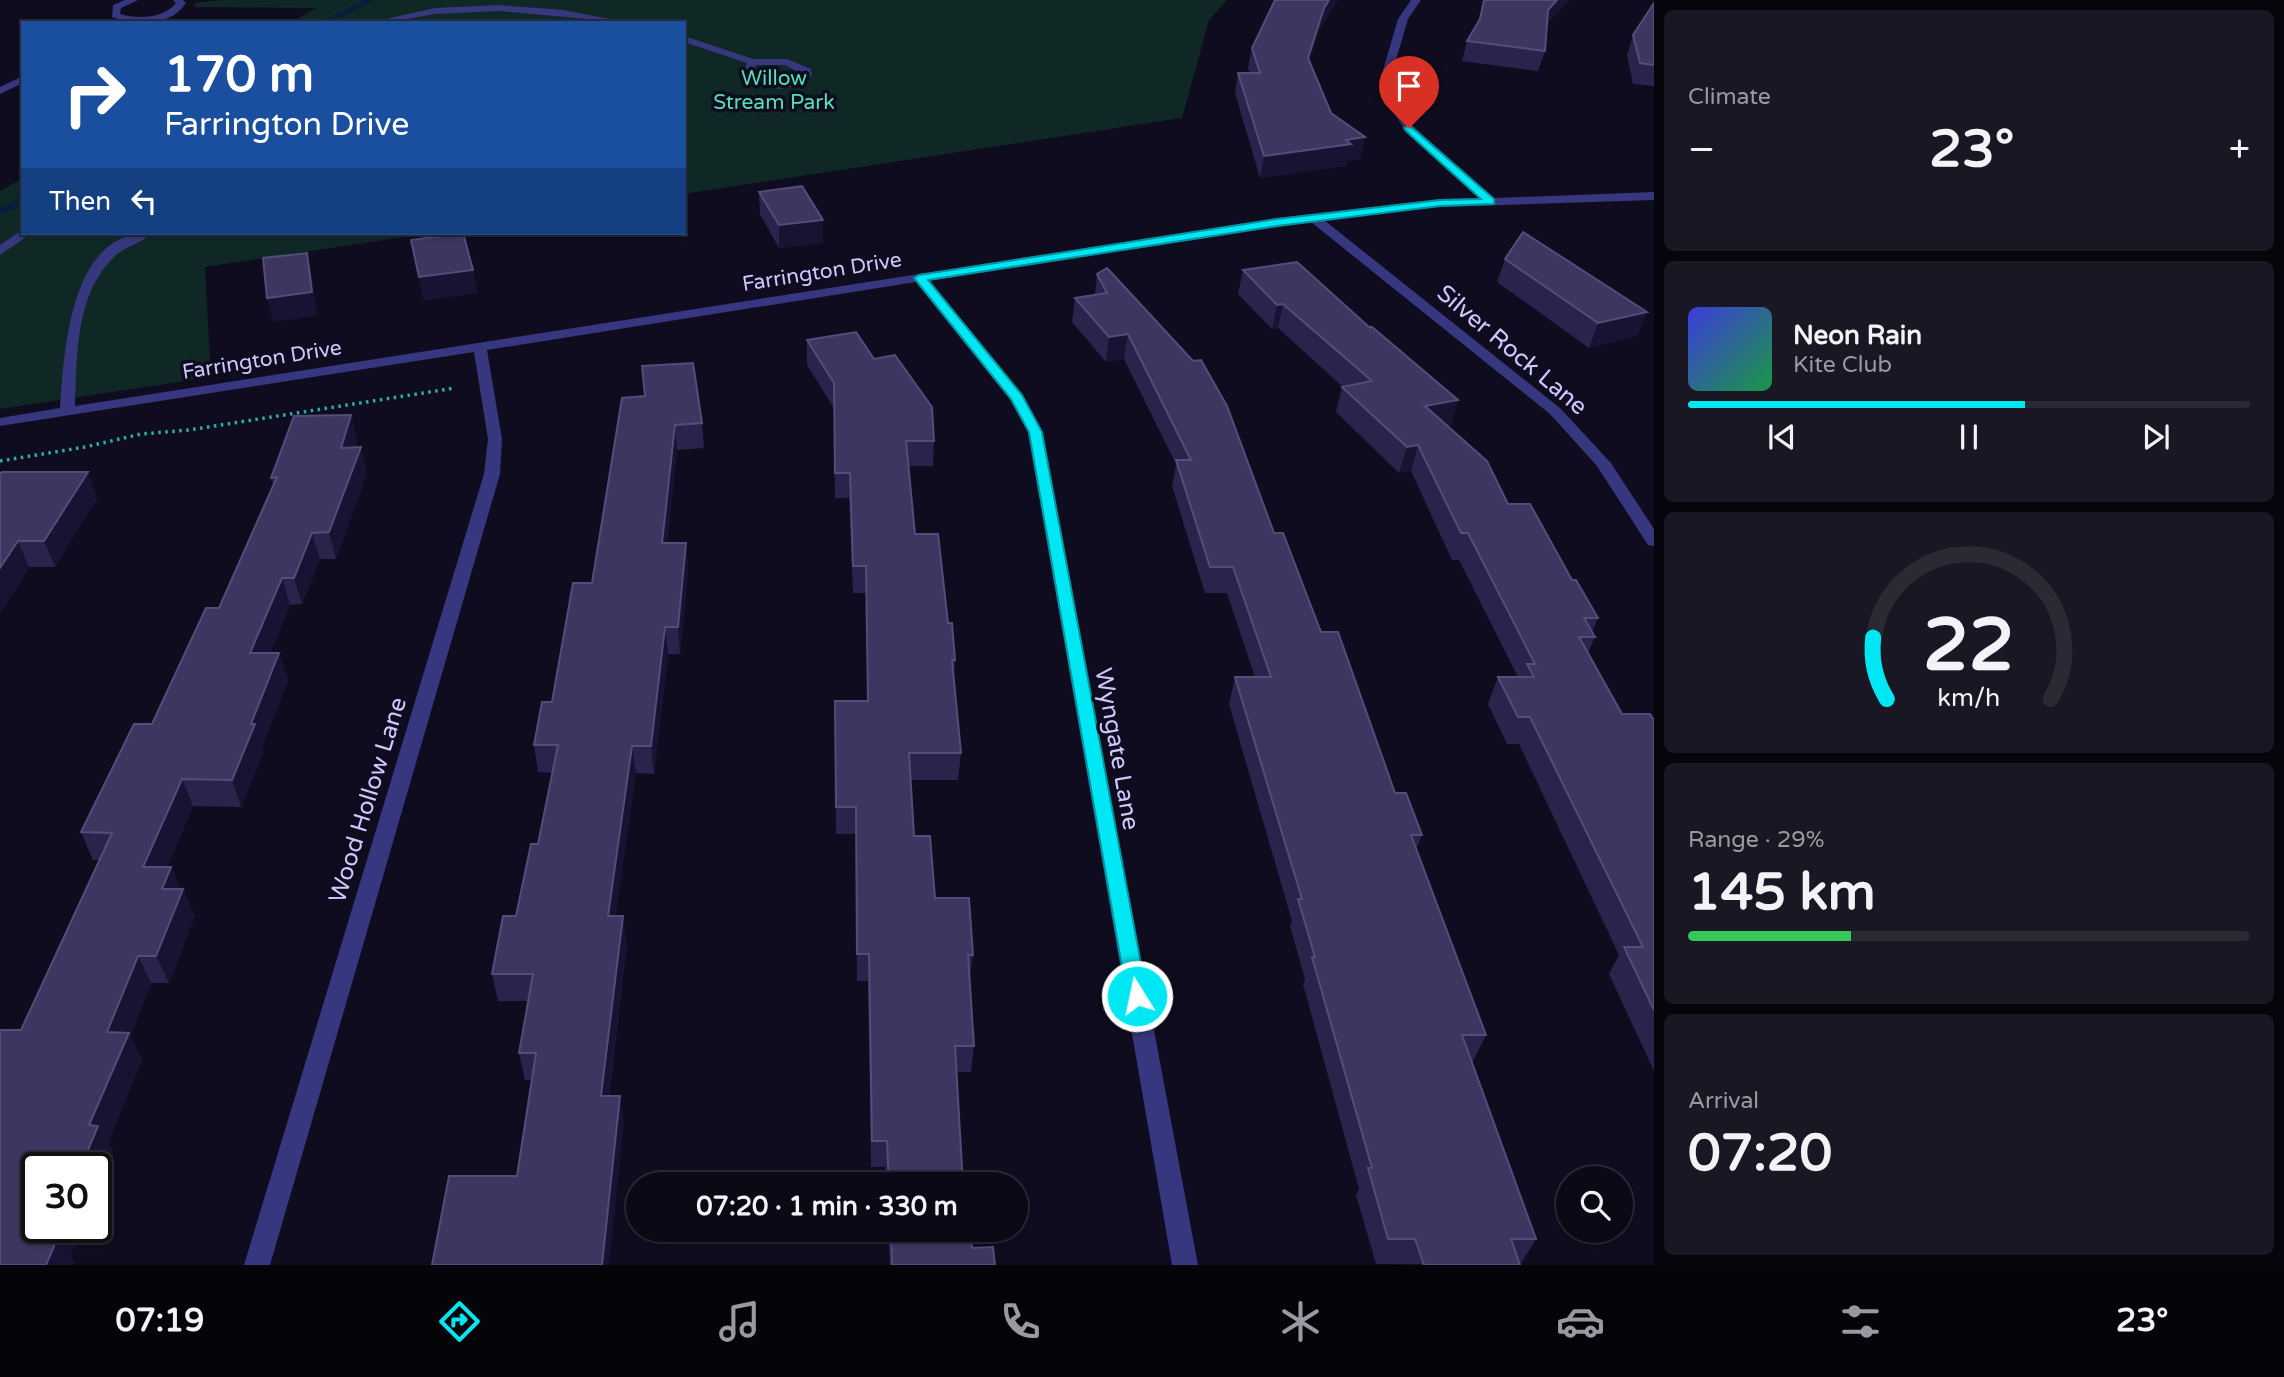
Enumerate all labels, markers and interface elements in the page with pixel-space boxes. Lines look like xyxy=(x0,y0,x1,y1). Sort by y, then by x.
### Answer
text: 170 m xyxy=(164,46,314,105)
icon: right xyxy=(49,49,140,140)
pin xyxy=(1379,56,1439,128)
park label: Willow Stream Park xyxy=(713,66,835,115)
icon: arrive xyxy=(1390,67,1428,105)
text: Climate xyxy=(1688,83,1771,111)
text: Farrington Drive xyxy=(164,106,409,144)
text: 23° xyxy=(1929,118,2014,181)
text: − xyxy=(1688,127,1715,173)
text: + xyxy=(2229,127,2250,173)
icon: left xyxy=(125,182,163,220)
text: Then xyxy=(49,186,111,217)
street label: Farrington Drive xyxy=(741,247,904,297)
street label: Silver Rock Lane xyxy=(1431,279,1593,421)
text: Neon Rain xyxy=(1793,320,1922,351)
street label: Farrington Drive xyxy=(181,335,344,385)
text: Kite Club xyxy=(1793,351,1892,379)
icon: previous xyxy=(1763,418,1801,456)
icon: pause xyxy=(1950,418,1988,456)
icon: next xyxy=(2137,418,2175,456)
text: 22 xyxy=(1923,602,2015,690)
street label: Wyngate Lane xyxy=(1088,666,1146,832)
text: km/h xyxy=(1938,682,2000,712)
street label: Wood Hollow Lane xyxy=(323,694,413,906)
text: Range · 29% xyxy=(1688,826,1824,854)
text: 145 km xyxy=(1688,861,1876,924)
position arrow xyxy=(1100,959,1174,1033)
text: Arrival xyxy=(1688,1087,1759,1115)
text: 07:20 xyxy=(1688,1122,1832,1185)
speed limit sign: 30 xyxy=(21,1152,112,1243)
map controls xyxy=(1556,1166,1633,1243)
button: search xyxy=(1556,1166,1633,1243)
text: 07:20 · 1 min · 330 m xyxy=(696,1191,958,1222)
icon: directions xyxy=(435,1297,484,1346)
icon: music xyxy=(715,1297,764,1346)
icon: phone xyxy=(996,1297,1045,1346)
icon: climate xyxy=(1276,1297,1325,1346)
icon: car xyxy=(1556,1297,1605,1346)
icon: filters xyxy=(1836,1297,1885,1346)
text: 07:19 xyxy=(116,1302,204,1340)
text: 23° xyxy=(2116,1302,2168,1340)

